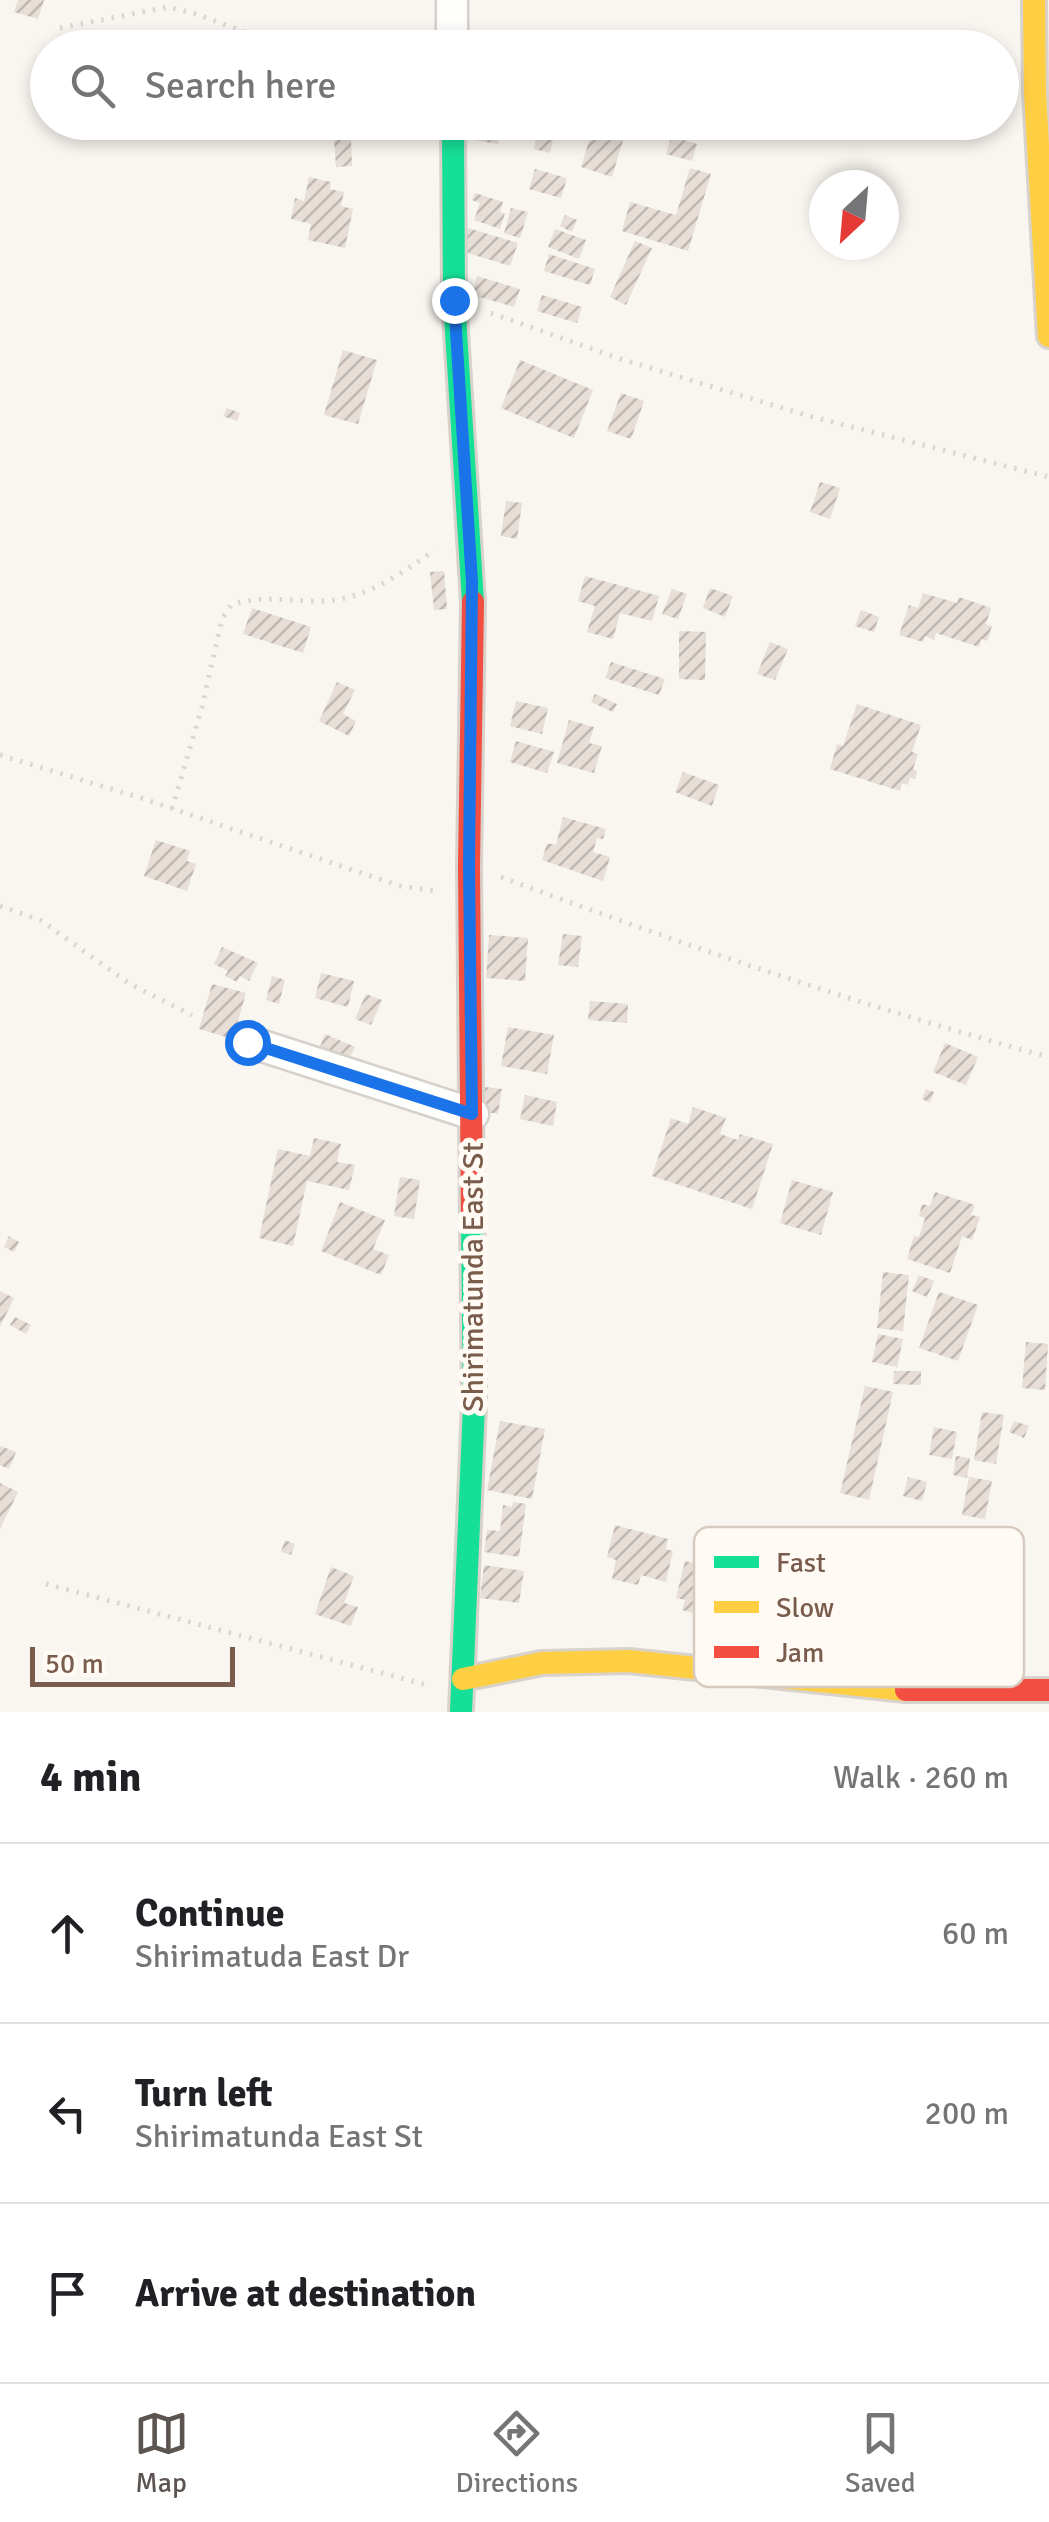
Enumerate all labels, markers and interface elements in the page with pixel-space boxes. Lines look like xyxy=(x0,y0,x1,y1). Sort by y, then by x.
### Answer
search box xyxy=(30,30,1019,140)
icon: search xyxy=(65,58,120,113)
text: Search here xyxy=(145,62,337,109)
north arrow xyxy=(809,170,899,260)
route end xyxy=(432,278,478,324)
route start xyxy=(225,1020,271,1066)
street label: Shirimatunda East St xyxy=(455,1142,492,1412)
legend xyxy=(694,1527,1024,1687)
text: Fast xyxy=(776,1546,826,1580)
text: Slow xyxy=(776,1591,834,1625)
text: Jam xyxy=(776,1636,824,1670)
scale bar xyxy=(30,1642,235,1686)
text: 50 m xyxy=(45,1647,104,1681)
text: 4 min xyxy=(40,1752,141,1803)
text: Walk · 260 m xyxy=(833,1758,1009,1797)
text: Continue xyxy=(135,1890,285,1937)
icon: ahead xyxy=(40,1906,95,1961)
text: 60 m xyxy=(942,1914,1009,1953)
text: Shirimatuda East Dr xyxy=(135,1937,409,1976)
text: Turn left xyxy=(135,2070,273,2117)
icon: left xyxy=(40,2086,95,2141)
text: 200 m xyxy=(925,2094,1009,2133)
text: Shirimatunda East St xyxy=(135,2117,423,2156)
icon: arrive xyxy=(40,2266,95,2321)
text: Arrive at destination xyxy=(135,2270,476,2317)
tab: Map xyxy=(134,2406,189,2500)
tab: Directions xyxy=(456,2406,578,2500)
tab: Saved xyxy=(845,2406,915,2500)

